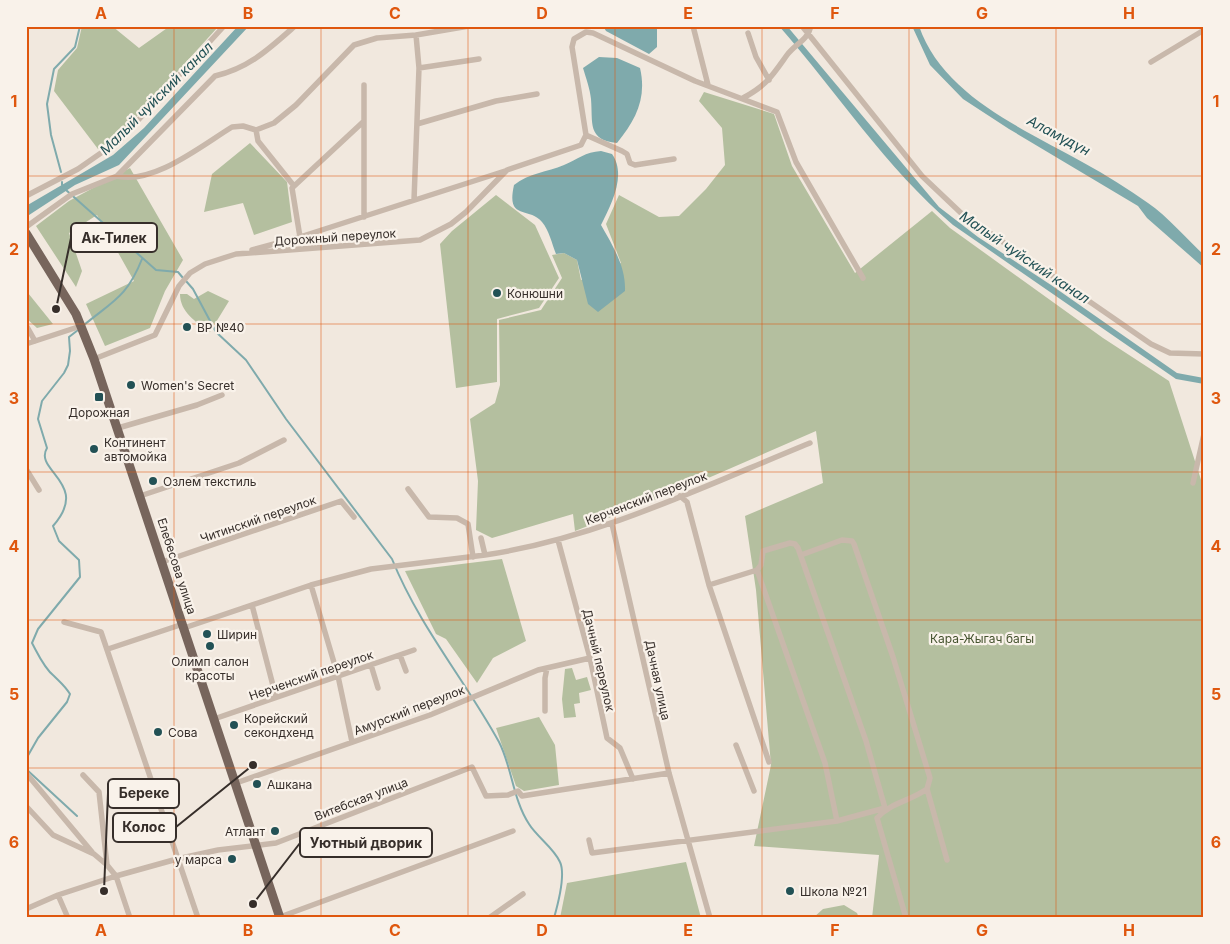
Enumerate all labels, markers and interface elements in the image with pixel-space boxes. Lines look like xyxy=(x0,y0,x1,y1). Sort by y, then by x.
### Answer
text: A xyxy=(95,3,107,23)
text: B xyxy=(243,3,253,23)
text: C xyxy=(389,3,401,23)
text: D xyxy=(536,3,548,23)
text: E xyxy=(683,3,693,23)
text: F xyxy=(830,3,840,23)
text: G xyxy=(976,3,988,23)
text: H xyxy=(1123,3,1135,23)
water label: Малый чуйский канал xyxy=(96,38,216,158)
text: 1 xyxy=(11,91,17,111)
text: 1 xyxy=(1213,91,1219,111)
water label: Аламүдүн xyxy=(1024,111,1093,159)
water label: Малый чуйский канал xyxy=(957,207,1093,307)
callout: Ак-Тилек xyxy=(71,223,157,252)
street label: Дорожный переулок xyxy=(273,225,397,249)
text: Ак-Тилек xyxy=(81,229,148,246)
text: 2 xyxy=(9,239,19,259)
text: 2 xyxy=(1211,239,1221,259)
place label: Конюшни xyxy=(507,286,563,301)
marker: Конюшни xyxy=(491,287,503,299)
place label: BP №40 xyxy=(197,320,244,335)
marker: BP №40 xyxy=(181,321,193,333)
place label: Women's Secret xyxy=(141,378,234,393)
marker: Women's Secret xyxy=(125,379,137,391)
text: 3 xyxy=(9,388,19,408)
text: 3 xyxy=(1211,388,1221,408)
marker: Дорожная xyxy=(93,391,105,403)
place label: Дорожная xyxy=(68,405,130,420)
place label: Континент автомойка xyxy=(104,435,167,464)
marker: Континент автомойка xyxy=(88,443,100,455)
street label: Керченский переулок xyxy=(583,468,709,528)
place label: Озлем текстиль xyxy=(163,474,257,489)
marker: Озлем текстиль xyxy=(147,475,159,487)
street label: Читинский переулок xyxy=(198,492,318,546)
street label: Елебесова улица xyxy=(154,516,200,616)
text: 4 xyxy=(9,536,20,556)
text: 4 xyxy=(1211,536,1222,556)
street label: Дачный переулок xyxy=(580,607,618,713)
place label: Ширин xyxy=(217,627,257,642)
marker: Ширин xyxy=(201,628,213,640)
park label: Кара-Жыгач багы xyxy=(930,631,1034,646)
street label: Дачная улица xyxy=(642,639,674,721)
marker: Олимп салон красоты xyxy=(204,640,216,652)
street label: Нерченский переулок xyxy=(247,647,376,703)
place label: Олимп салон красоты xyxy=(171,654,249,683)
street label: Амурский переулок xyxy=(351,682,467,738)
text: 5 xyxy=(9,684,19,704)
text: 5 xyxy=(1211,684,1221,704)
place label: Корейский секондхенд xyxy=(244,711,314,740)
marker: Корейский секондхенд xyxy=(228,719,240,731)
place label: Сова xyxy=(168,725,197,740)
marker: Сова xyxy=(152,726,164,738)
street label: Витебская улица xyxy=(312,774,410,824)
place label: Ашкана xyxy=(267,777,312,792)
marker: Ашкана xyxy=(251,778,263,790)
callout: Береке xyxy=(108,779,179,808)
text: Береке xyxy=(119,784,169,801)
callout: Колос xyxy=(113,813,176,842)
text: Колос xyxy=(122,818,166,835)
place label: Атлант xyxy=(225,824,265,839)
marker: Атлант xyxy=(269,825,281,837)
callout: Уютный дворик xyxy=(300,828,432,857)
text: 6 xyxy=(9,832,19,852)
text: 6 xyxy=(1211,832,1221,852)
text: Уютный дворик xyxy=(310,834,423,851)
place label: у марса xyxy=(175,852,222,867)
marker: у марса xyxy=(226,853,238,865)
place label: Школа №21 xyxy=(800,884,867,899)
marker: Школа №21 xyxy=(784,885,796,897)
text: A xyxy=(95,920,107,940)
text: B xyxy=(243,920,253,940)
text: C xyxy=(389,920,401,940)
text: D xyxy=(536,920,548,940)
text: E xyxy=(683,920,693,940)
text: F xyxy=(830,920,840,940)
text: G xyxy=(976,920,988,940)
text: H xyxy=(1123,920,1135,940)

